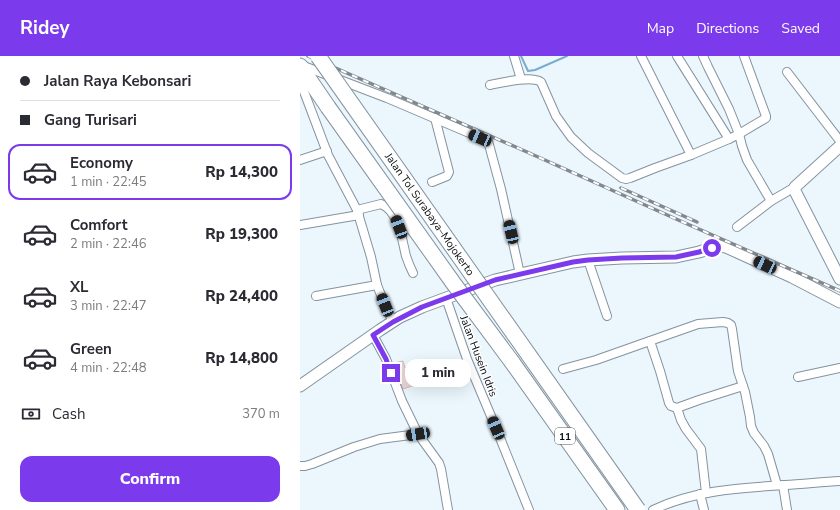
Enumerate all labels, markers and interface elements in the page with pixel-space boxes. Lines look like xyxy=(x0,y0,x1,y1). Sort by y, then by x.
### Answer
text: Ridey xyxy=(20,15,69,41)
text: Map xyxy=(647,19,674,38)
text: Directions xyxy=(696,19,759,38)
text: Saved xyxy=(781,19,820,38)
text: Jalan Raya Kebonsari xyxy=(44,71,191,91)
text: Gang Turisari xyxy=(44,110,137,130)
car xyxy=(467,128,493,148)
street label: Jalan Tol Surabaya–Mojokerto xyxy=(381,149,478,279)
text: Economy xyxy=(70,153,133,173)
icon: car xyxy=(22,154,58,190)
text: Rp 14,300 xyxy=(205,162,278,182)
text: 1 min · 22:45 xyxy=(70,173,146,191)
car xyxy=(389,214,409,240)
text: Comfort xyxy=(70,215,127,235)
icon: car xyxy=(22,216,58,252)
car xyxy=(502,219,520,245)
text: Rp 19,300 xyxy=(205,224,278,244)
text: 2 min · 22:46 xyxy=(70,235,146,253)
route start xyxy=(703,239,721,257)
car xyxy=(752,254,778,276)
text: XL xyxy=(70,277,89,297)
icon: car xyxy=(22,278,58,314)
text: Rp 24,400 xyxy=(205,286,278,306)
car xyxy=(375,292,395,318)
text: 3 min · 22:47 xyxy=(70,297,146,315)
street label: Jalan Husein Idris xyxy=(456,312,501,399)
text: Green xyxy=(70,339,112,359)
icon: car xyxy=(22,340,58,376)
text: Rp 14,800 xyxy=(205,348,278,368)
text: 4 min · 22:48 xyxy=(70,359,146,377)
callout: 1 min xyxy=(405,359,471,387)
route end xyxy=(382,364,400,382)
text: 1 min xyxy=(421,364,455,382)
icon: cash xyxy=(20,403,42,425)
text: Cash xyxy=(52,404,86,424)
text: 370 m xyxy=(242,405,280,423)
car xyxy=(486,415,506,441)
car xyxy=(405,426,431,442)
road number: 11 xyxy=(555,428,575,444)
button: Confirm xyxy=(20,456,280,502)

